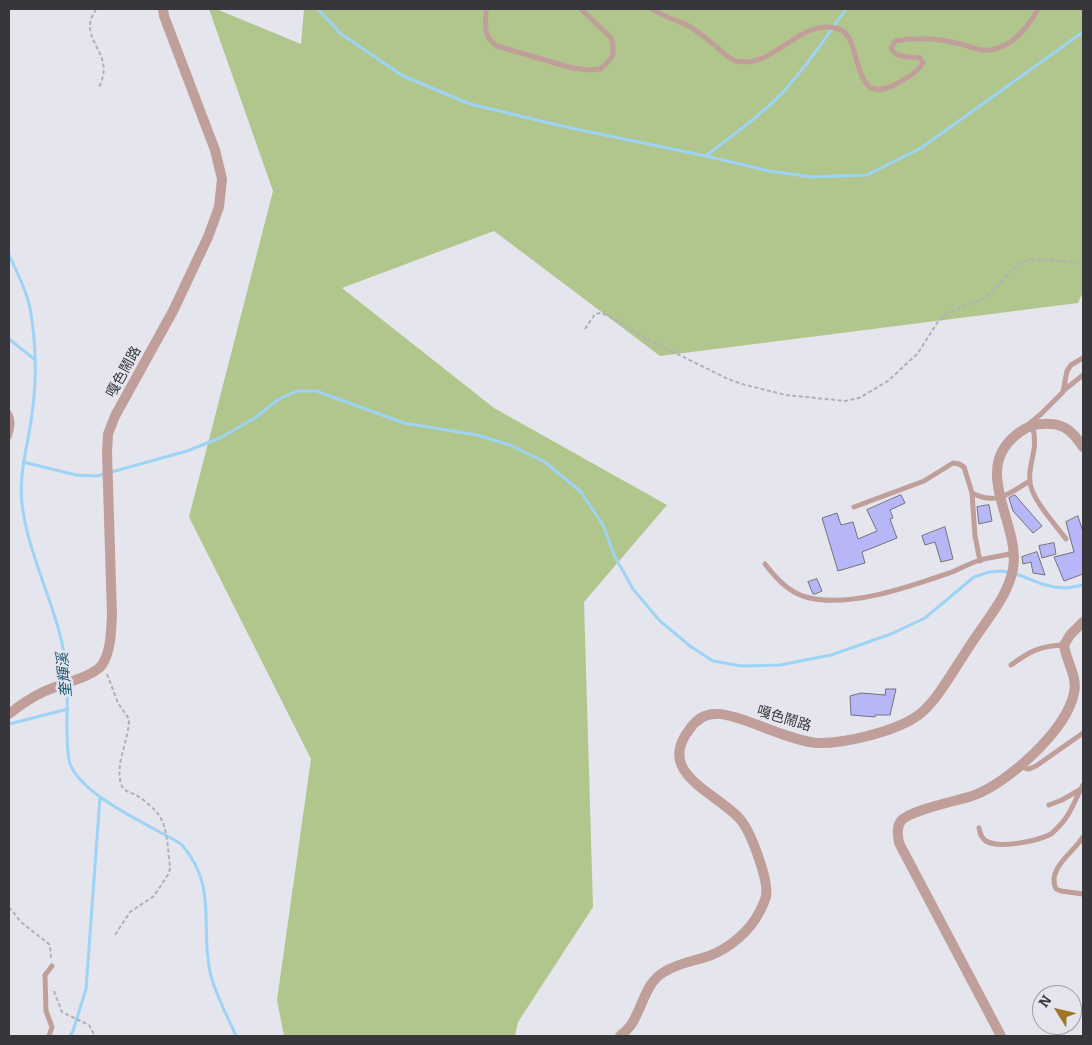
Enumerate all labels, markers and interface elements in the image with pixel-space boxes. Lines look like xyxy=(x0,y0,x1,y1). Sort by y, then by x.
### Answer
street label: 嘎色鬧路 xyxy=(103,343,145,401)
water label: 奎輝溪 xyxy=(54,652,76,698)
street label: 嘎色鬧路 xyxy=(755,703,813,735)
north arrow xyxy=(1032,985,1082,1035)
text: N xyxy=(1035,992,1055,1011)

